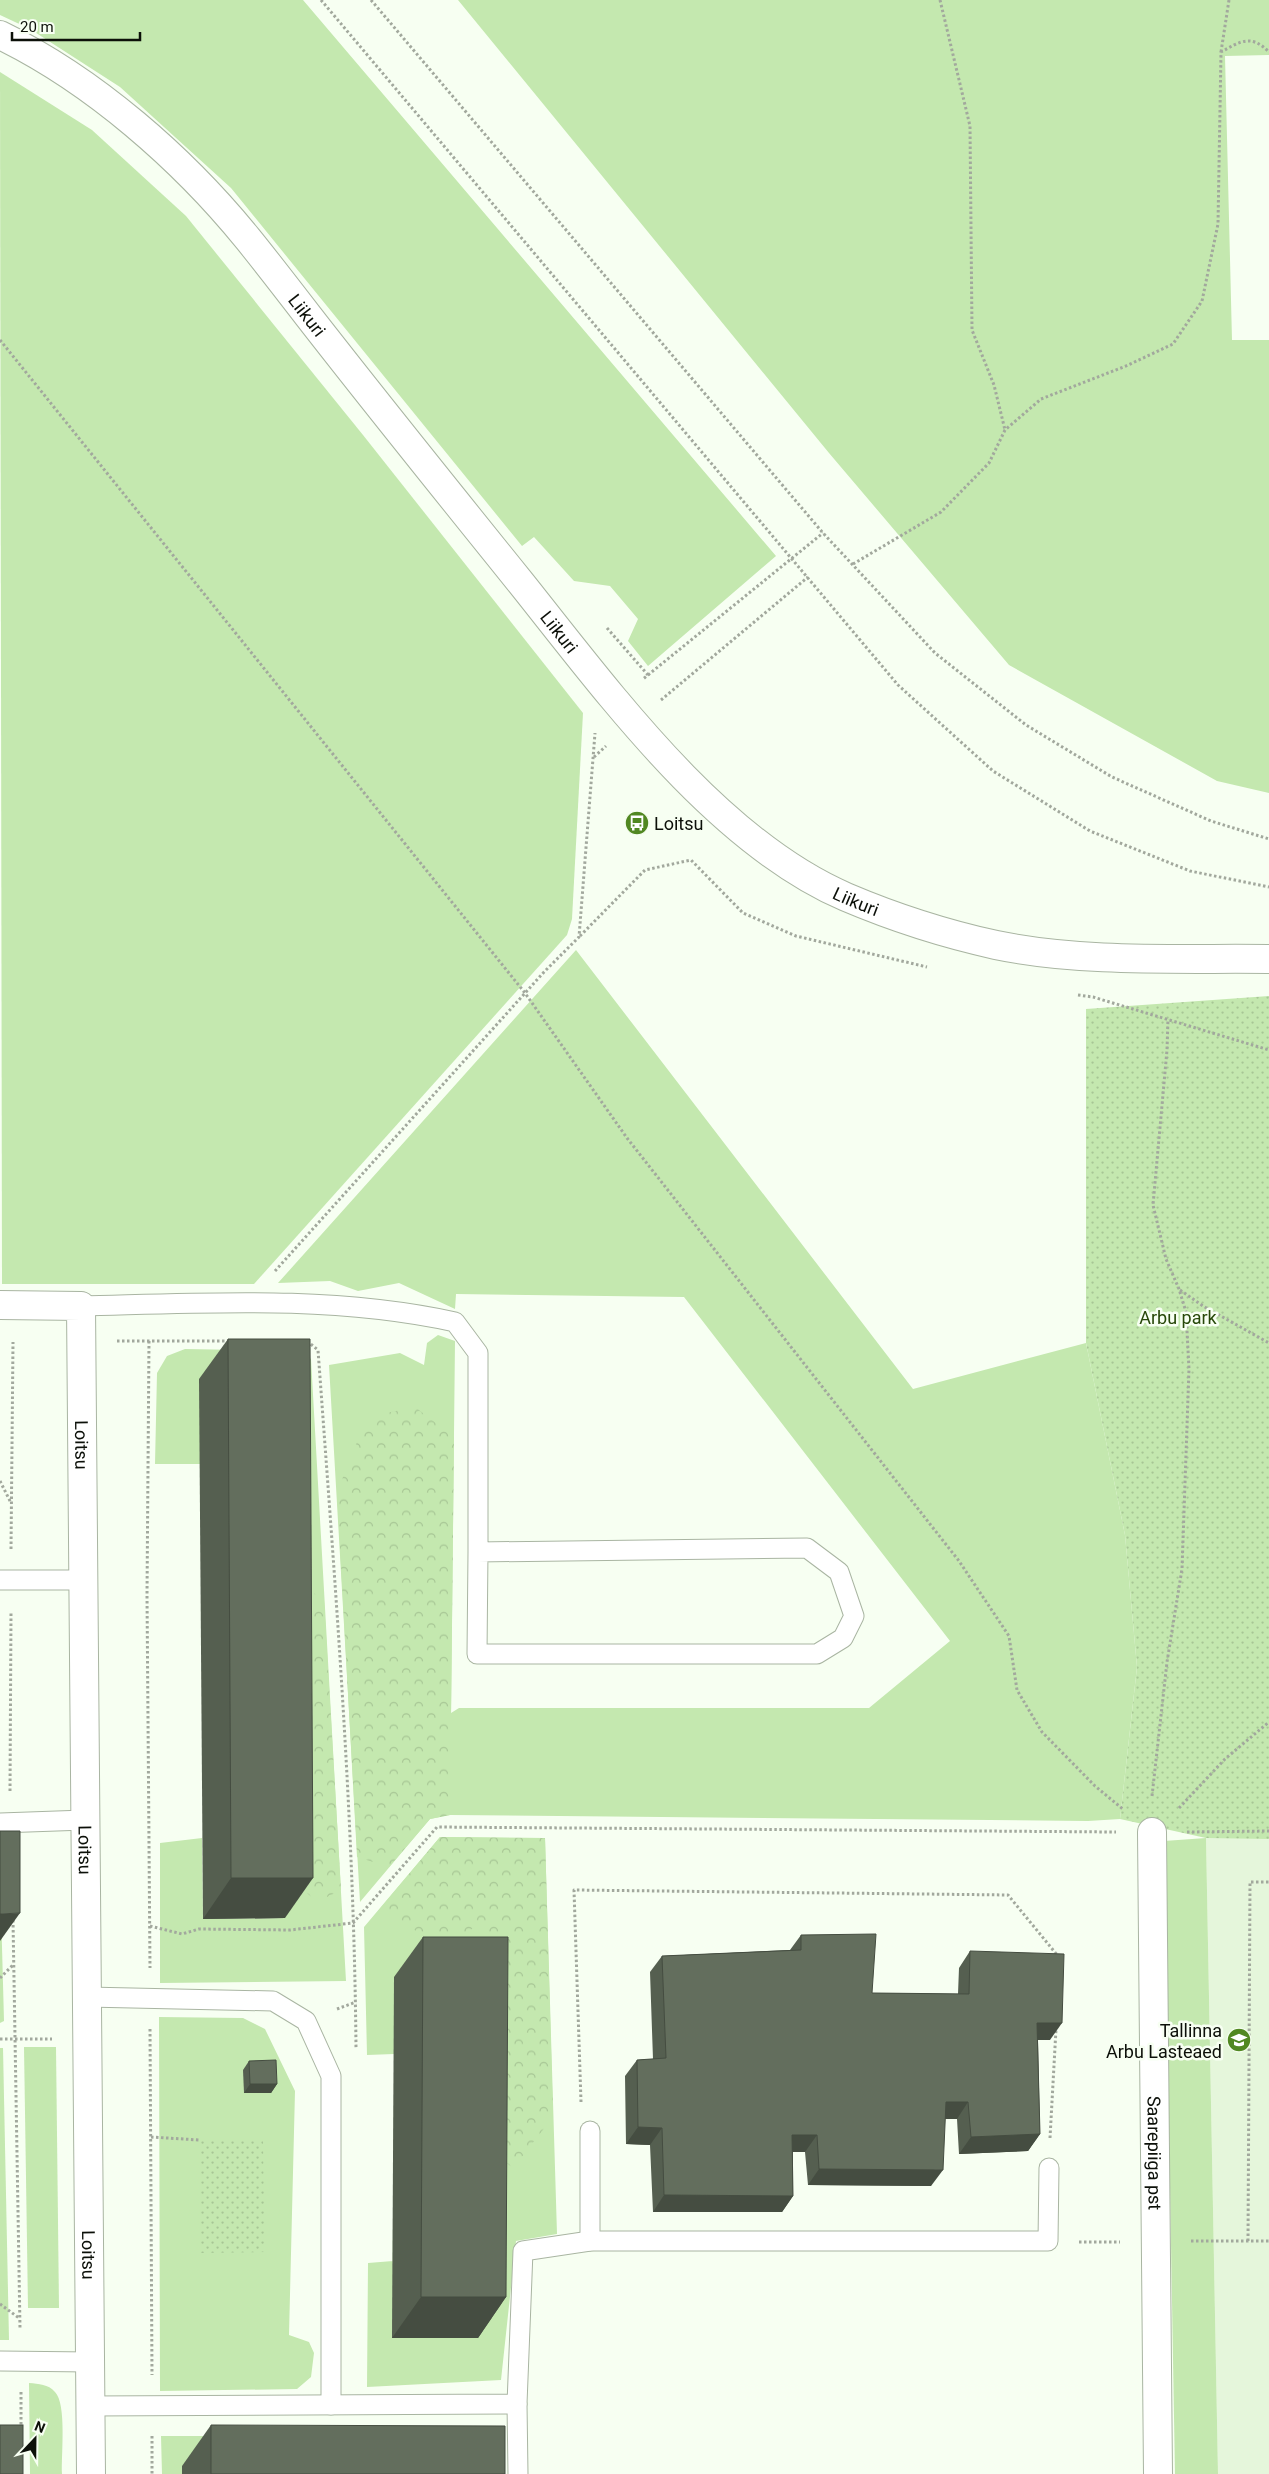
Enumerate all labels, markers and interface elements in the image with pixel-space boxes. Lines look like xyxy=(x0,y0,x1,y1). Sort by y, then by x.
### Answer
scale bar xyxy=(12,10,140,42)
text: 20 m xyxy=(20,18,54,36)
street label: Liikuri xyxy=(285,290,331,340)
street label: Liikuri xyxy=(536,606,583,657)
bus stop icon: Loitsu xyxy=(624,810,650,836)
place label: Loitsu xyxy=(654,813,703,834)
street label: Liikuri xyxy=(830,882,882,920)
park label: Arbu park xyxy=(1139,1307,1218,1328)
street label: Loitsu xyxy=(71,1420,93,1470)
street label: Loitsu xyxy=(75,1825,96,1875)
place label: Tallinna Arbu Lasteaed xyxy=(1106,2020,1222,2062)
school or university icon: Tallinna Arbu Lasteaed xyxy=(1226,2027,1252,2053)
street label: Saarepiiga pst xyxy=(1144,2096,1166,2210)
street label: Loitsu xyxy=(78,2230,100,2280)
north arrow xyxy=(10,2414,60,2464)
text: N xyxy=(32,2418,47,2436)

